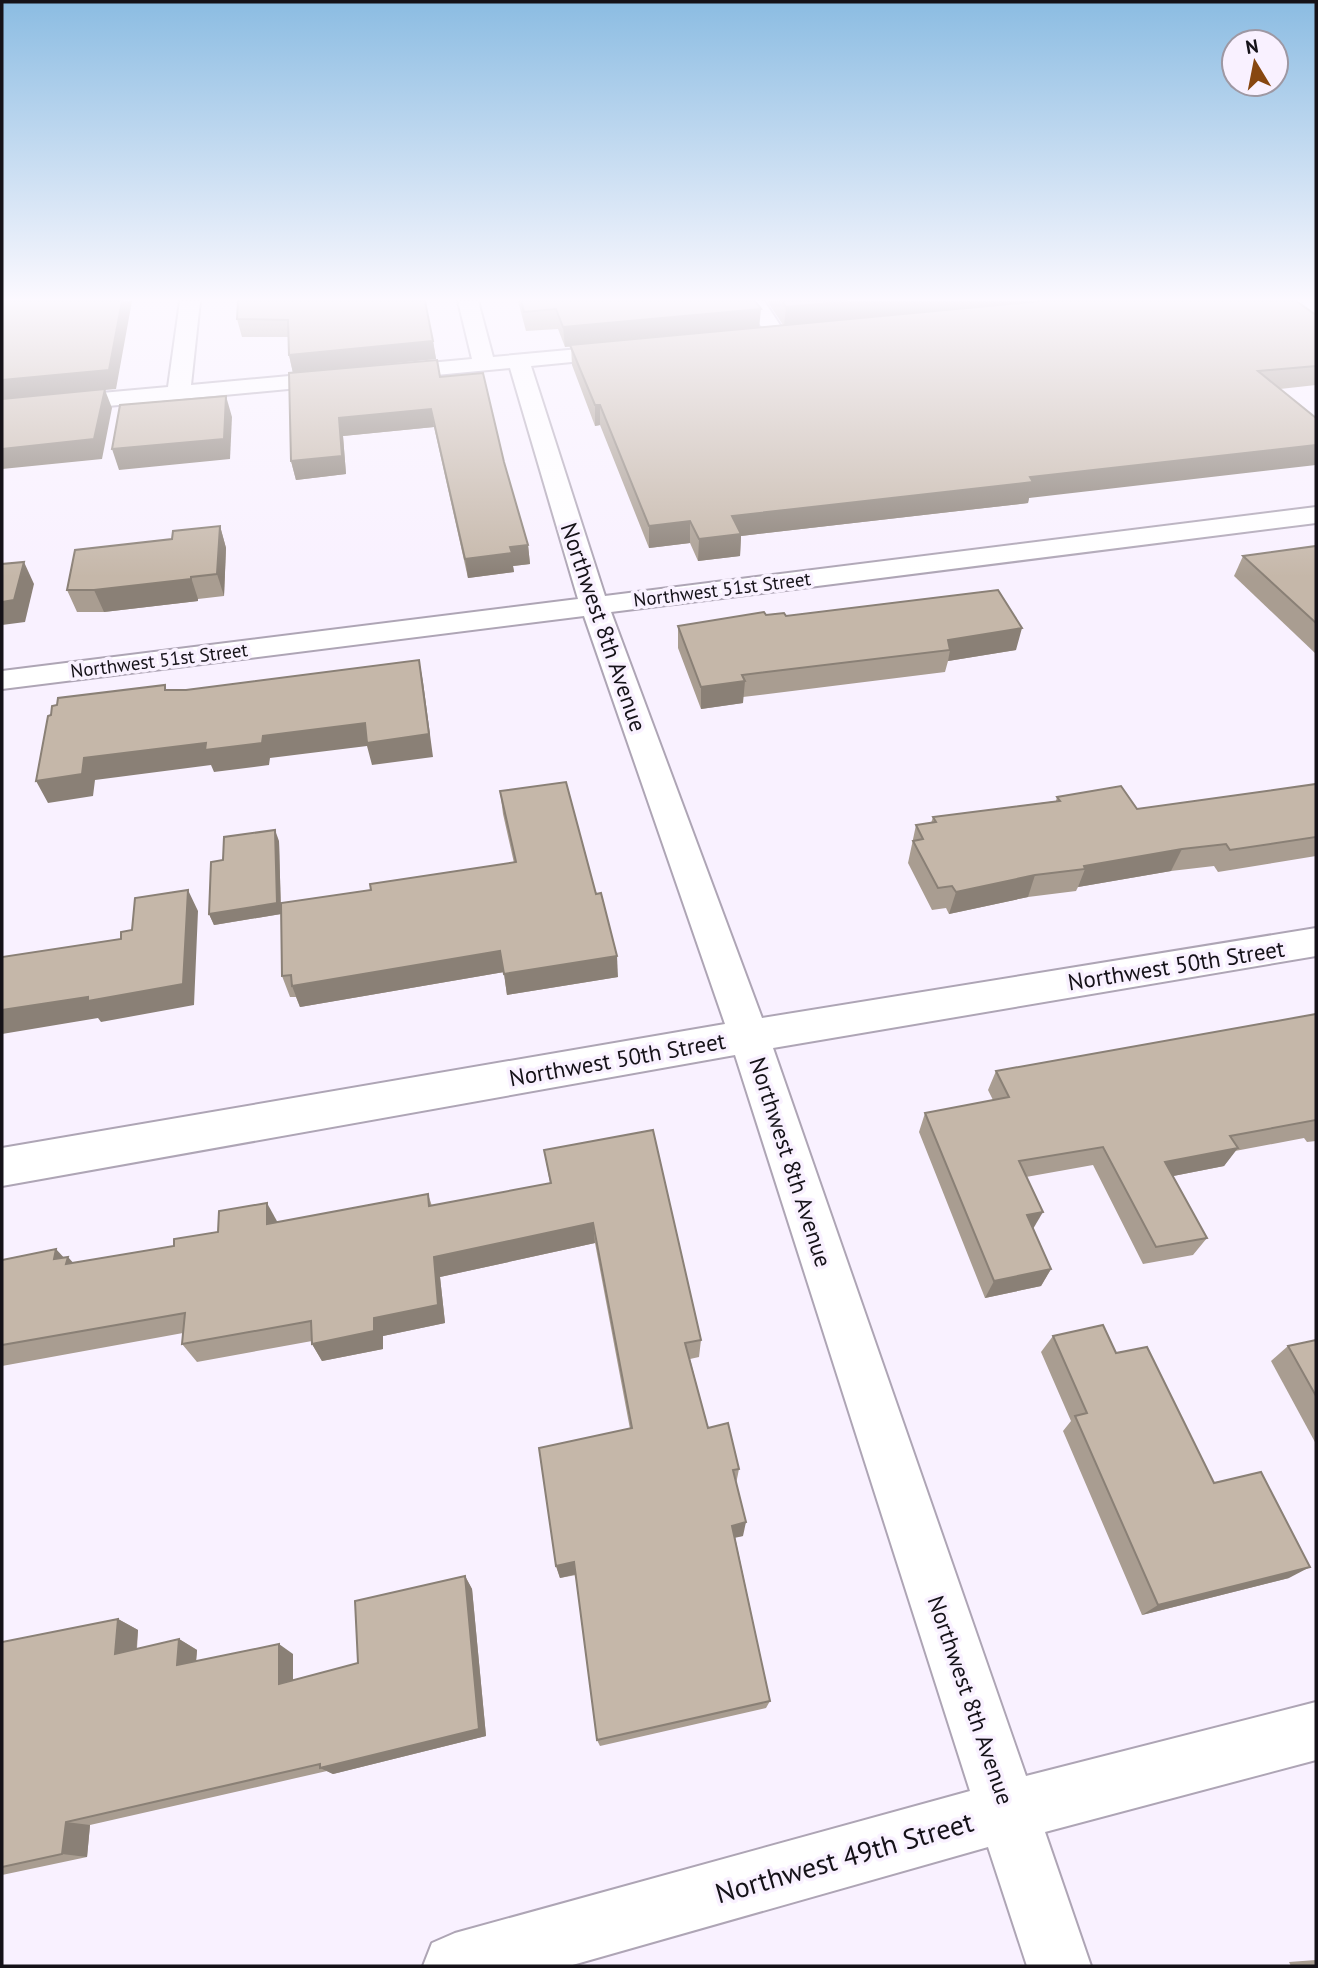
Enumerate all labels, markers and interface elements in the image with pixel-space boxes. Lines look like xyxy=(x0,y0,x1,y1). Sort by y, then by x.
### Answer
north arrow xyxy=(1220,28,1290,98)
text: N xyxy=(1244,33,1260,59)
street label: Northwest 8th Avenue xyxy=(555,519,653,735)
street label: Northwest 51st Street xyxy=(632,566,813,612)
street label: Northwest 51st Street xyxy=(69,637,250,683)
street label: Northwest 50th Street xyxy=(1066,934,1287,996)
street label: Northwest 50th Street xyxy=(507,1026,728,1092)
street label: Northwest 8th Avenue xyxy=(743,1053,839,1271)
street label: Northwest 8th Avenue xyxy=(922,1592,1020,1808)
street label: Northwest 49th Street xyxy=(711,1802,978,1912)

